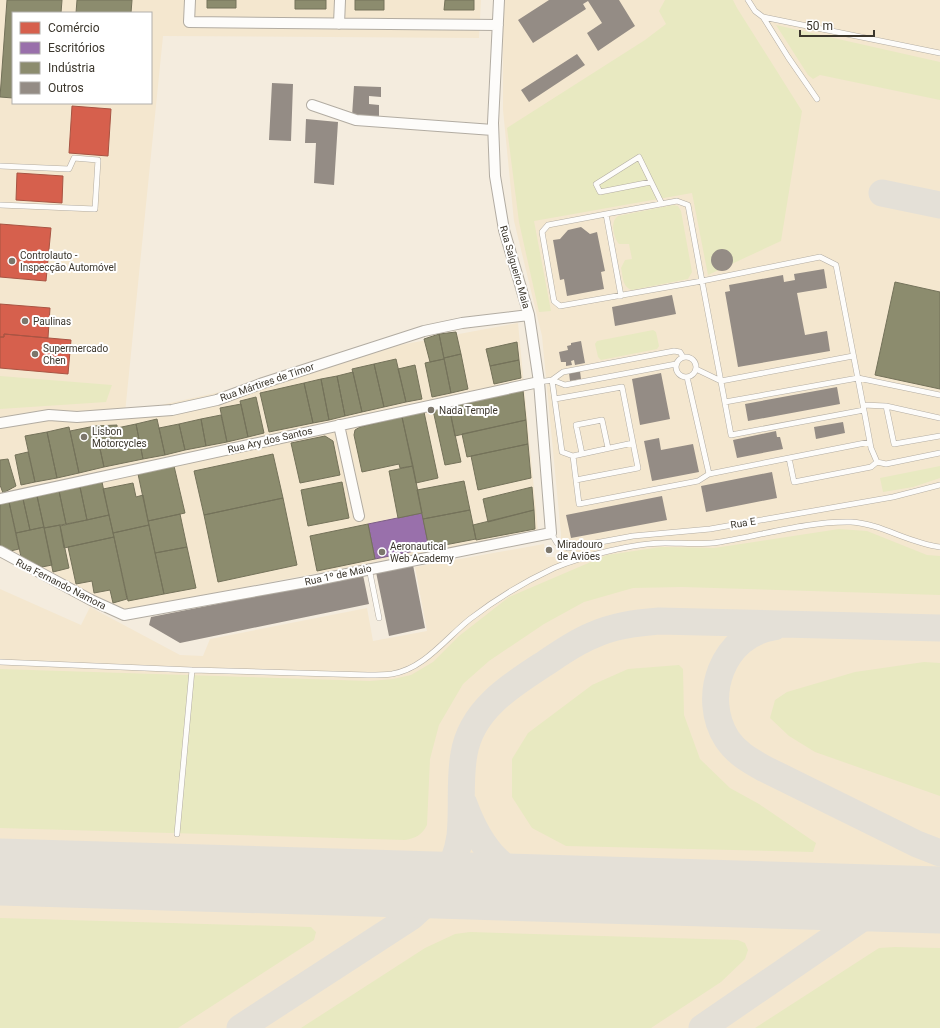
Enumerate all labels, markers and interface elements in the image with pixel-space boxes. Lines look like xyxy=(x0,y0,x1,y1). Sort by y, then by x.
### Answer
legend xyxy=(12,12,152,104)
scale bar xyxy=(800,12,874,38)
text: 50 m xyxy=(806,19,833,33)
text: Comércio xyxy=(48,21,100,35)
text: Escritórios xyxy=(48,41,105,55)
text: Indústria xyxy=(48,61,95,75)
text: Outros xyxy=(48,81,84,95)
street label: Rua Salgueiro Maia xyxy=(498,224,532,310)
place label: Controlauto - Inspecção Automóvel xyxy=(20,250,116,273)
marker: Controlauto - Inspecção Automóvel xyxy=(7,256,17,266)
marker: Paulinas xyxy=(20,316,30,326)
place label: Paulinas xyxy=(33,316,71,327)
place label: Supermercado Chen xyxy=(43,343,108,366)
marker: Supermercado Chen xyxy=(30,349,40,359)
street label: Rua Mártires de Timor xyxy=(218,361,316,403)
marker: Nada Temple xyxy=(426,405,436,415)
place label: Nada Temple xyxy=(439,405,498,416)
street label: Rua Ary dos Santos xyxy=(227,425,313,455)
place label: Lisbon Motorcycles xyxy=(92,426,147,449)
marker: Lisbon Motorcycles xyxy=(79,432,89,442)
street label: Rua E xyxy=(730,516,757,530)
place label: Miradouro de Aviões xyxy=(557,539,603,562)
place label: Aeronautical Web Academy xyxy=(390,541,454,564)
marker: Miradouro de Aviões xyxy=(544,545,554,555)
marker: Aeronautical Web Academy xyxy=(377,547,387,557)
street label: Rua Fernando Namora xyxy=(14,556,108,612)
street label: Rua 1º de Maio xyxy=(304,562,373,587)

